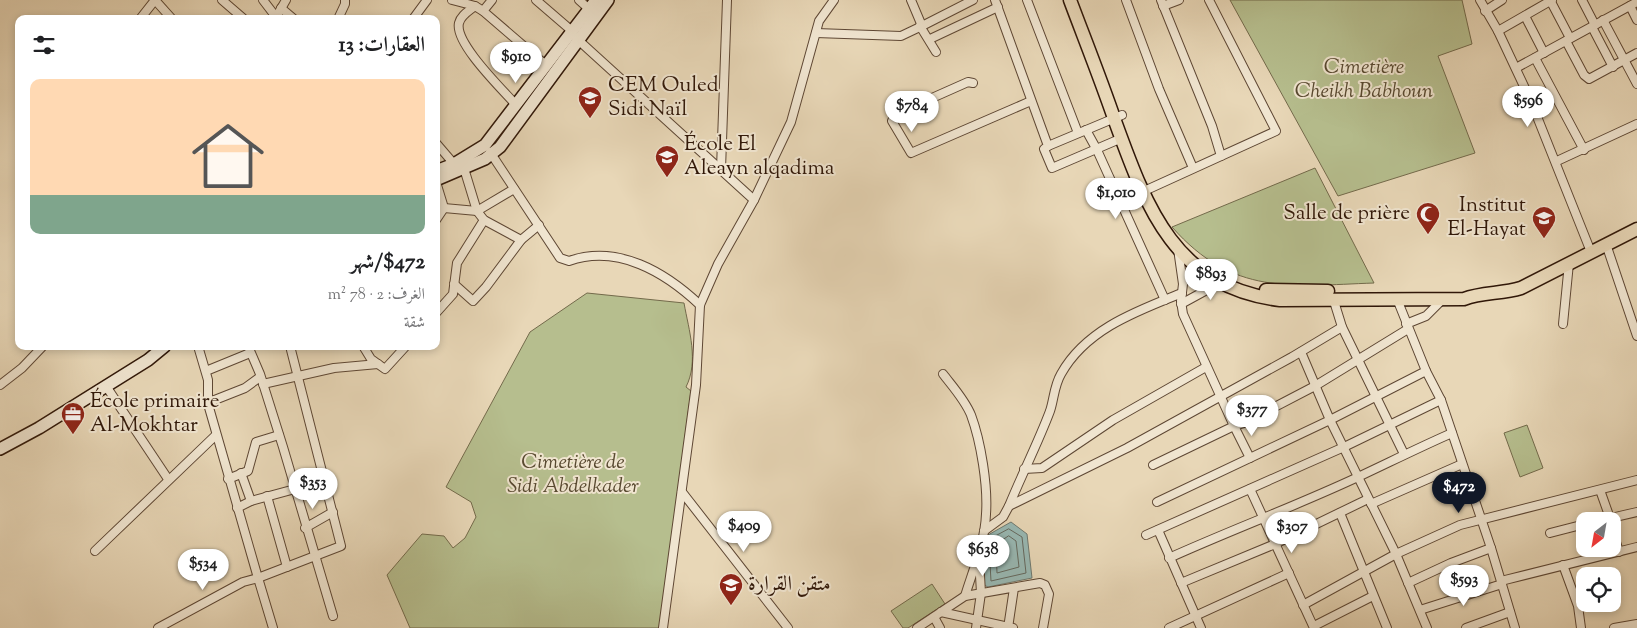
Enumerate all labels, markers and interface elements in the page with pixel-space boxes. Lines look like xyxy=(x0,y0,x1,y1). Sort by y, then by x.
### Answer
icon: filters xyxy=(30,31,58,59)
text: العقارات: 13 xyxy=(338,31,425,61)
pin: $910 xyxy=(486,42,546,84)
text: $910 xyxy=(501,46,531,69)
park label: Cimetière Cheikh Babhoun xyxy=(1295,53,1433,107)
place label: CEM Ouled Sidi Naïl xyxy=(608,71,719,125)
school or university icon: CEM Ouled Sidi Naïl xyxy=(577,85,603,119)
pin: $596 xyxy=(1498,86,1558,128)
pin: $784 xyxy=(882,90,942,133)
text: $596 xyxy=(1513,90,1543,113)
text: $784 xyxy=(896,95,928,118)
icon: home xyxy=(183,111,273,201)
place label: École El Aleayn alqadima xyxy=(684,130,835,184)
school or university icon: École El Aleayn alqadima xyxy=(654,144,680,178)
pin: $1,010 xyxy=(1075,178,1157,220)
text: $1,010 xyxy=(1096,182,1136,205)
place label: Institut El-Hayat xyxy=(1447,191,1526,245)
place label: Salle de prière xyxy=(1283,199,1410,229)
mosque icon: Salle de prière xyxy=(1415,201,1441,235)
school or university icon: Institut El-Hayat xyxy=(1531,205,1557,239)
text: $472/شهر xyxy=(350,248,425,278)
pin: $893 xyxy=(1181,258,1241,301)
text: $893 xyxy=(1196,263,1226,286)
text: الغرف: 2 · 78 m² xyxy=(328,284,425,307)
text: شقة xyxy=(404,312,425,335)
place label: École primaire Al-Mokhtar xyxy=(90,387,220,441)
pin: $377 xyxy=(1222,394,1282,437)
text: $377 xyxy=(1236,399,1268,422)
office icon: École primaire Al-Mokhtar xyxy=(60,401,86,435)
park label: Cimetière de Sidi Abdelkader xyxy=(507,448,639,502)
pin: $353 xyxy=(283,468,343,510)
text: $353 xyxy=(300,472,326,495)
pin: $472 xyxy=(1429,472,1489,514)
text: $472 xyxy=(1443,476,1475,499)
pin: $409 xyxy=(714,510,774,553)
pin: $307 xyxy=(1262,512,1322,554)
north arrow xyxy=(1576,512,1621,558)
map controls xyxy=(1576,512,1621,612)
text: $409 xyxy=(728,515,760,538)
text: $307 xyxy=(1276,516,1308,539)
pin: $638 xyxy=(953,534,1013,577)
text: $638 xyxy=(968,539,998,562)
pin: $534 xyxy=(173,548,233,591)
text: $534 xyxy=(189,553,217,576)
pin: $593 xyxy=(1434,564,1494,607)
button: locate xyxy=(1576,567,1621,612)
text: $593 xyxy=(1450,569,1478,592)
place label: متقن القرارة xyxy=(748,570,831,600)
school or university icon: متقن القرارة xyxy=(718,572,744,606)

